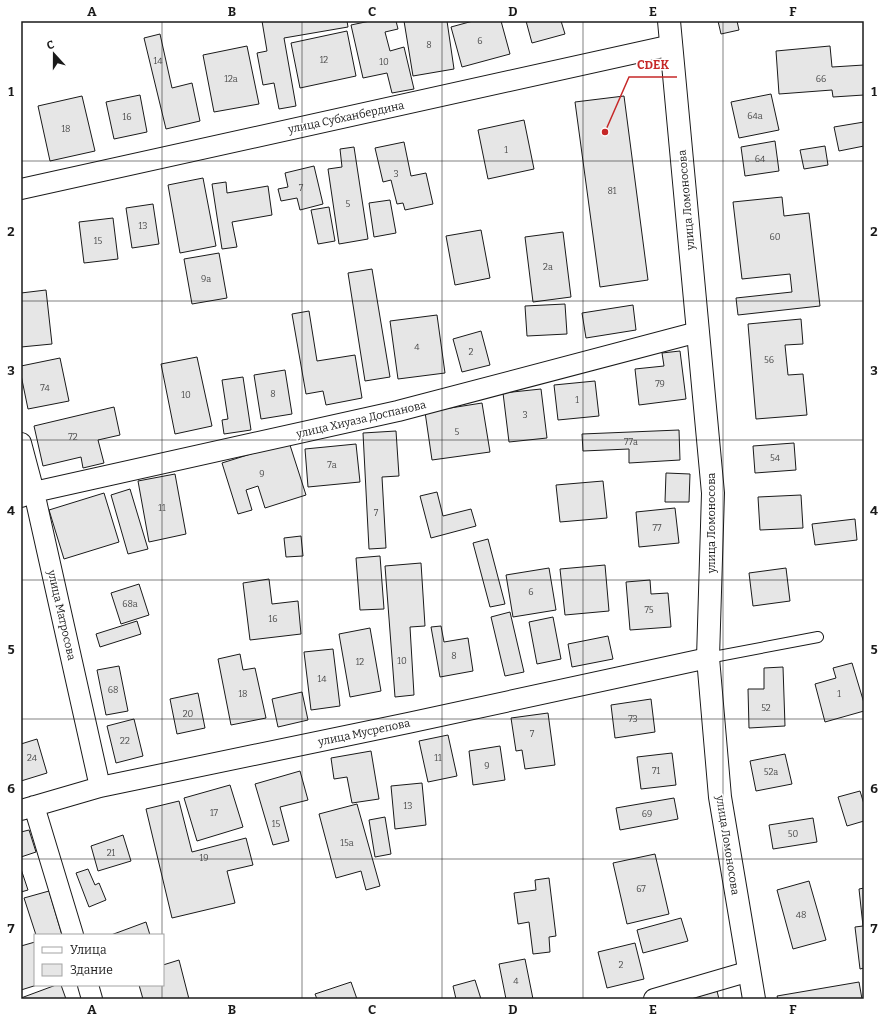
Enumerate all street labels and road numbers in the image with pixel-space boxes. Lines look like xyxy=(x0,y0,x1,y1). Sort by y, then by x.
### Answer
street label: улица Субханбердина xyxy=(286,99,405,136)
street label: улица Ломоносова xyxy=(676,149,697,252)
street label: улица Хиуаза Доспанова xyxy=(294,398,427,441)
street label: улица Ломоносова xyxy=(705,473,718,574)
street label: улица Матросова xyxy=(45,568,78,662)
street label: улица Мусрепова xyxy=(316,716,411,749)
street label: улица Ломоносова xyxy=(713,793,742,896)

